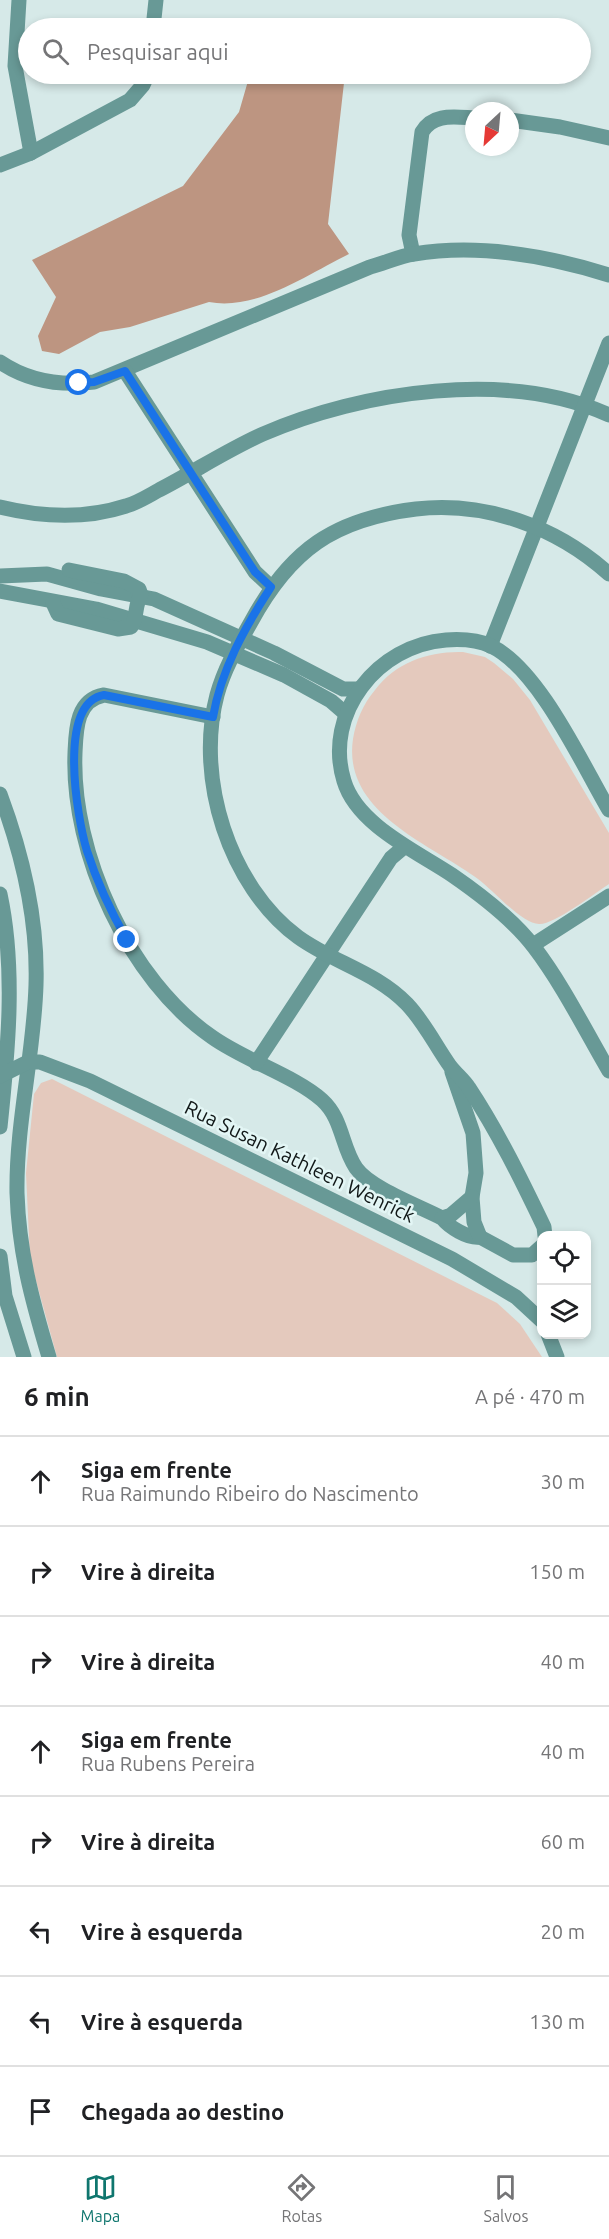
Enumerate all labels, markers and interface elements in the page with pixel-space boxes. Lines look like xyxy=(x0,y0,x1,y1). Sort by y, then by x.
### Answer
search box xyxy=(18,18,591,84)
icon: search xyxy=(39,35,72,68)
text: Pesquisar aqui xyxy=(87,39,229,64)
north arrow xyxy=(465,102,519,156)
route start xyxy=(65,369,91,395)
route end xyxy=(113,926,139,952)
street label: Rua Susan Kathleen Wenrick xyxy=(181,1095,419,1227)
map controls xyxy=(537,1231,591,1339)
button: locate xyxy=(537,1231,591,1285)
button: layers xyxy=(537,1285,591,1339)
text: 6 min xyxy=(24,1382,90,1411)
text: A pé · 470 m xyxy=(475,1385,585,1408)
text: Siga em frente xyxy=(81,1457,232,1482)
icon: ahead xyxy=(24,1465,57,1498)
text: 30 m xyxy=(541,1470,585,1493)
text: Rua Raimundo Ribeiro do Nascimento xyxy=(81,1482,419,1505)
icon: right xyxy=(24,1555,57,1588)
text: Vire à direita xyxy=(81,1559,215,1584)
text: 150 m xyxy=(529,1560,585,1583)
icon: right xyxy=(24,1645,57,1678)
text: Vire à direita xyxy=(81,1649,215,1674)
text: 40 m xyxy=(541,1650,585,1673)
text: Siga em frente xyxy=(81,1727,232,1752)
icon: ahead xyxy=(24,1735,57,1768)
text: 40 m xyxy=(541,1740,585,1763)
text: Rua Rubens Pereira xyxy=(81,1752,255,1775)
icon: right xyxy=(24,1825,57,1858)
text: Vire à direita xyxy=(81,1829,215,1854)
text: 60 m xyxy=(541,1830,585,1853)
icon: left xyxy=(24,1915,57,1948)
text: Vire à esquerda xyxy=(81,1919,243,1944)
text: 20 m xyxy=(541,1920,585,1943)
icon: left xyxy=(24,2005,57,2038)
text: Vire à esquerda xyxy=(81,2009,243,2034)
text: 130 m xyxy=(529,2010,585,2033)
icon: arrive xyxy=(24,2095,57,2128)
text: Chegada ao destino xyxy=(81,2099,284,2124)
tab: Mapa xyxy=(81,2171,120,2225)
tab: Rotas xyxy=(282,2171,322,2225)
tab: Salvos xyxy=(484,2171,528,2225)

